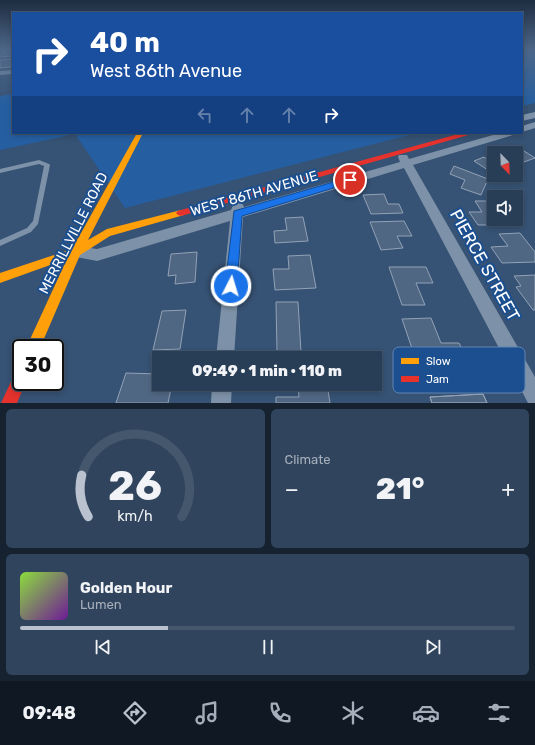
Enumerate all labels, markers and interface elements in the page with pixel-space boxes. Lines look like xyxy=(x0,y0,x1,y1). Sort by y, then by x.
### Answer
text: 40 m xyxy=(90,26,160,59)
icon: right xyxy=(24,28,76,80)
text: West 86th Avenue xyxy=(90,60,242,82)
icon: left xyxy=(194,104,216,126)
icon: ahead xyxy=(236,104,258,126)
icon: ahead xyxy=(278,104,300,126)
icon: right xyxy=(320,104,342,126)
north arrow xyxy=(487,146,523,182)
map controls xyxy=(487,146,523,226)
pin xyxy=(333,163,367,197)
street label: WEST 86TH AVENUE xyxy=(188,167,320,220)
icon: arrive xyxy=(339,169,361,191)
street label: MERRILLVILLE ROAD xyxy=(35,170,112,297)
button: sound xyxy=(487,190,523,226)
street label: PIERCE STREET xyxy=(446,206,524,324)
position arrow xyxy=(210,265,252,307)
speed limit sign: 30 xyxy=(12,339,64,391)
legend xyxy=(393,347,525,393)
text: Slow xyxy=(426,355,451,368)
text: 09:49 · 1 min · 110 m xyxy=(192,362,342,380)
text: Jam xyxy=(426,373,449,386)
text: Climate xyxy=(285,452,331,467)
text: 26 xyxy=(108,460,162,509)
text: 21° xyxy=(376,471,424,507)
text: − xyxy=(285,476,299,503)
text: + xyxy=(501,476,515,503)
text: km/h xyxy=(117,507,153,524)
text: Golden Hour xyxy=(80,579,172,597)
text: Lumen xyxy=(80,597,122,612)
icon: previous xyxy=(92,636,114,658)
icon: pause xyxy=(257,636,279,658)
icon: next xyxy=(422,636,444,658)
icon: directions xyxy=(121,699,149,727)
icon: music xyxy=(193,699,221,727)
icon: phone xyxy=(266,699,294,727)
icon: climate xyxy=(339,699,367,727)
icon: car xyxy=(412,699,440,727)
icon: filters xyxy=(485,699,513,727)
text: 09:48 xyxy=(22,702,76,724)

